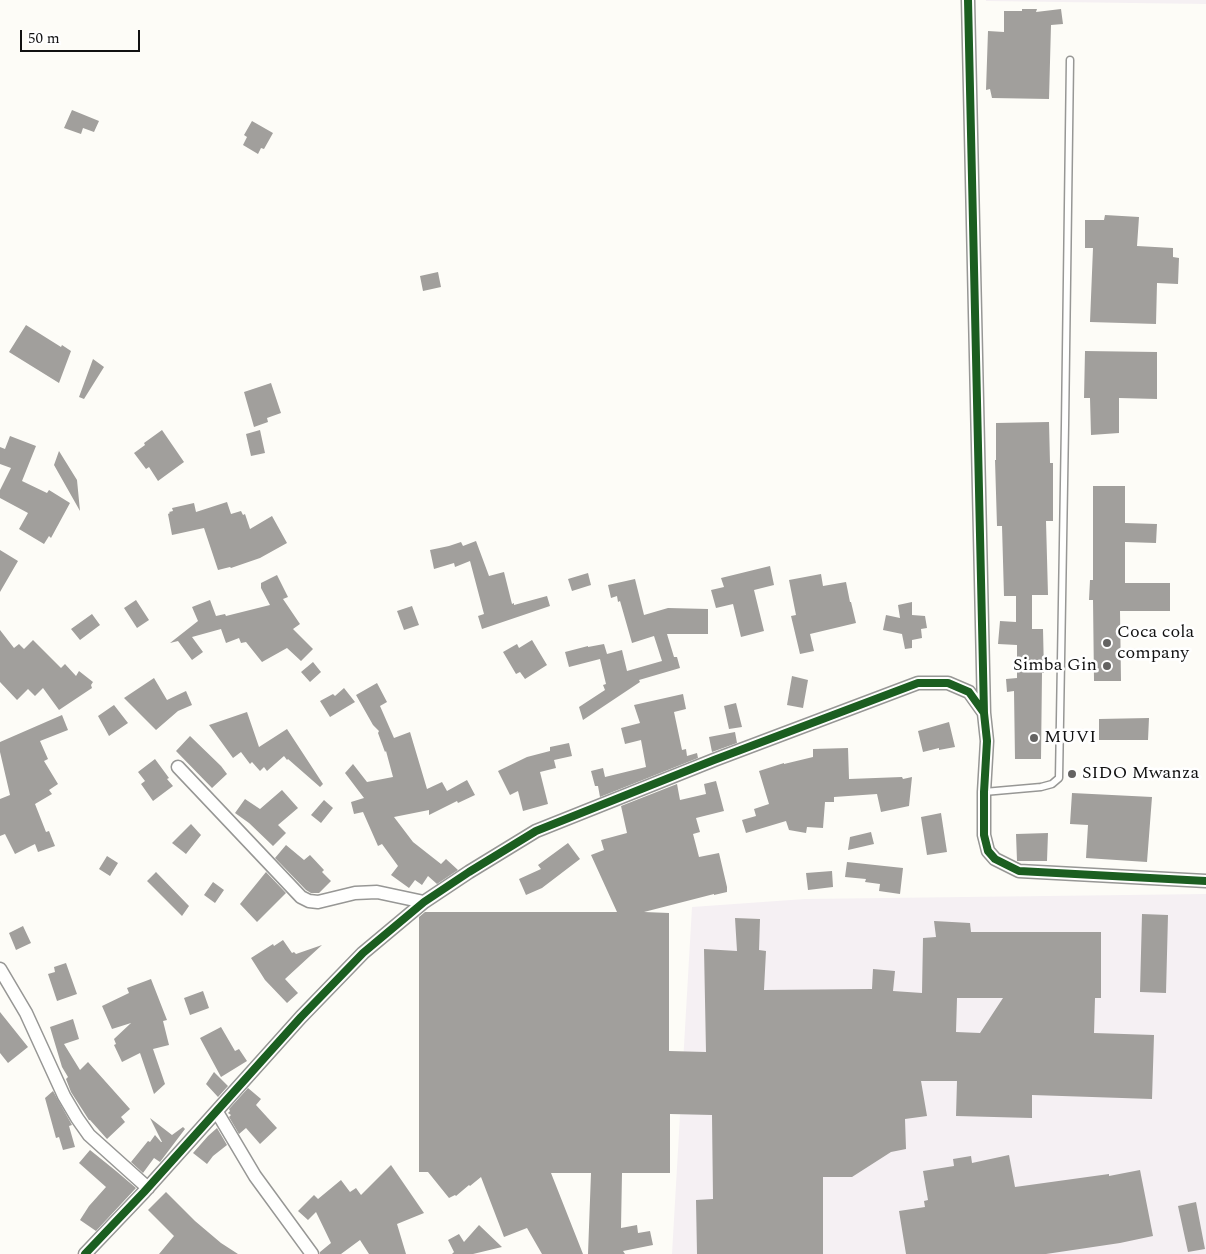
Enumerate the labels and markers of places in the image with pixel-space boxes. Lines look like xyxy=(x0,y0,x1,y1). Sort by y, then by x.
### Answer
place label: Coca cola company xyxy=(1117,622,1194,664)
marker: Coca cola company xyxy=(1101,637,1113,649)
place label: Simba Gin xyxy=(1013,655,1097,677)
marker: Simba Gin xyxy=(1101,660,1113,672)
place label: MUVI xyxy=(1044,727,1096,749)
marker: MUVI xyxy=(1028,732,1040,744)
place label: SIDO Mwanza xyxy=(1082,763,1199,785)
marker: SIDO Mwanza xyxy=(1066,768,1078,780)

